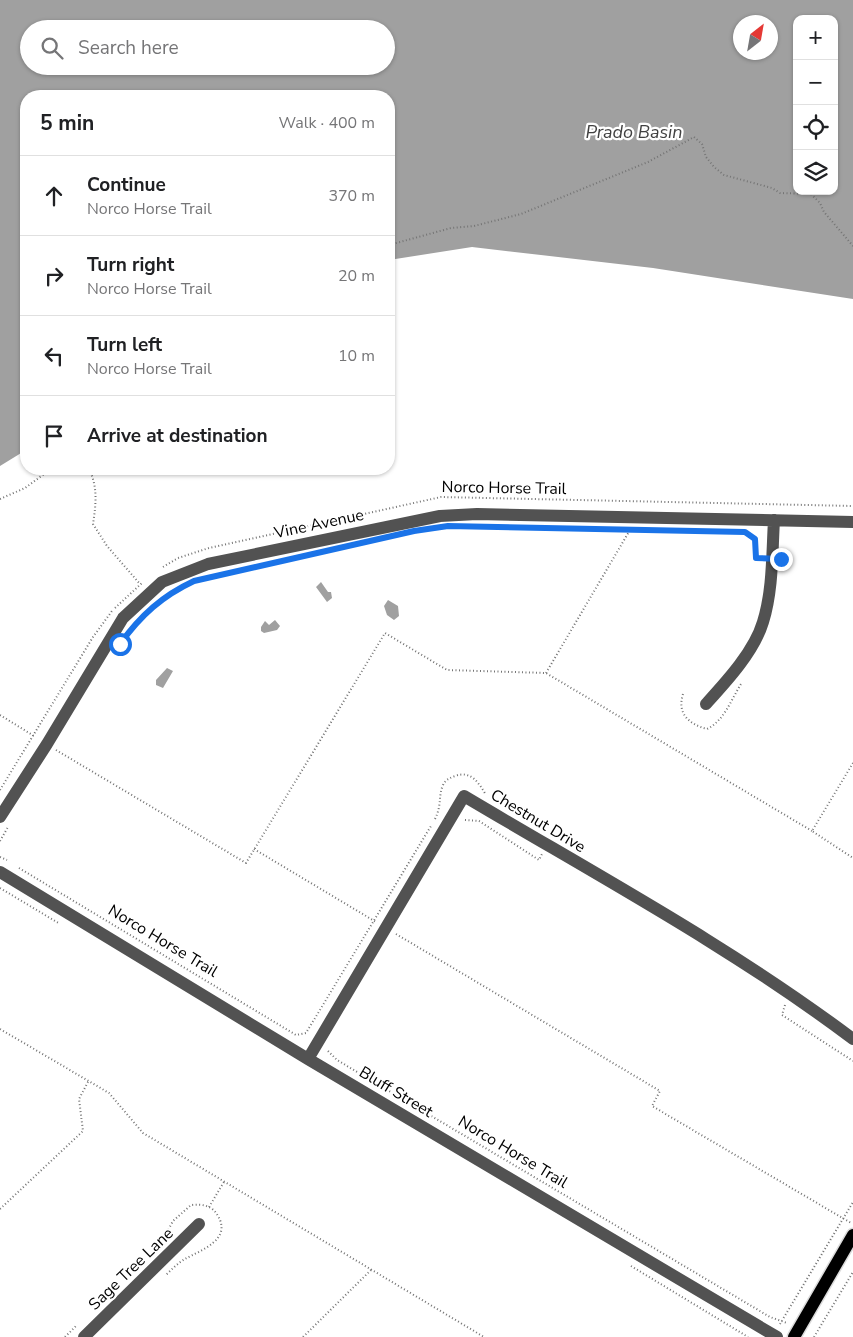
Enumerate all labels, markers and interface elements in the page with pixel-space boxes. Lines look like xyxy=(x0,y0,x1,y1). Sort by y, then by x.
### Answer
north arrow xyxy=(733,15,778,60)
map controls xyxy=(793,15,838,195)
button: + xyxy=(793,15,838,60)
search box xyxy=(20,20,395,75)
icon: search xyxy=(38,34,66,62)
text: Search here xyxy=(78,35,179,61)
button: − xyxy=(793,60,838,105)
button: locate xyxy=(793,105,838,150)
text: 5 min xyxy=(40,109,94,137)
text: Walk · 400 m xyxy=(279,112,375,134)
water label: Prado Basin xyxy=(585,120,683,144)
button: layers xyxy=(793,150,838,195)
text: Continue xyxy=(87,172,166,198)
icon: ahead xyxy=(40,182,68,210)
text: 370 m xyxy=(328,185,375,207)
text: Norco Horse Trail xyxy=(87,198,212,220)
text: Turn right xyxy=(87,252,174,278)
icon: right xyxy=(40,262,68,290)
text: 20 m xyxy=(338,265,375,287)
text: Norco Horse Trail xyxy=(87,278,212,300)
text: Turn left xyxy=(87,332,162,358)
icon: left xyxy=(40,342,68,370)
text: 10 m xyxy=(338,345,375,367)
text: Norco Horse Trail xyxy=(87,358,212,380)
icon: arrive xyxy=(40,422,68,450)
text: Arrive at destination xyxy=(87,423,268,449)
street label: Norco Horse Trail xyxy=(441,476,567,500)
street label: Vine Avenue xyxy=(271,504,366,544)
route end xyxy=(770,548,793,571)
route start xyxy=(109,633,132,656)
street label: Chestnut Drive xyxy=(486,784,590,858)
street label: Norco Horse Trail xyxy=(104,899,222,983)
street label: Bluff Street xyxy=(355,1061,437,1123)
street label: Norco Horse Trail xyxy=(454,1110,572,1194)
street label: Sage Tree Lane xyxy=(84,1223,178,1315)

